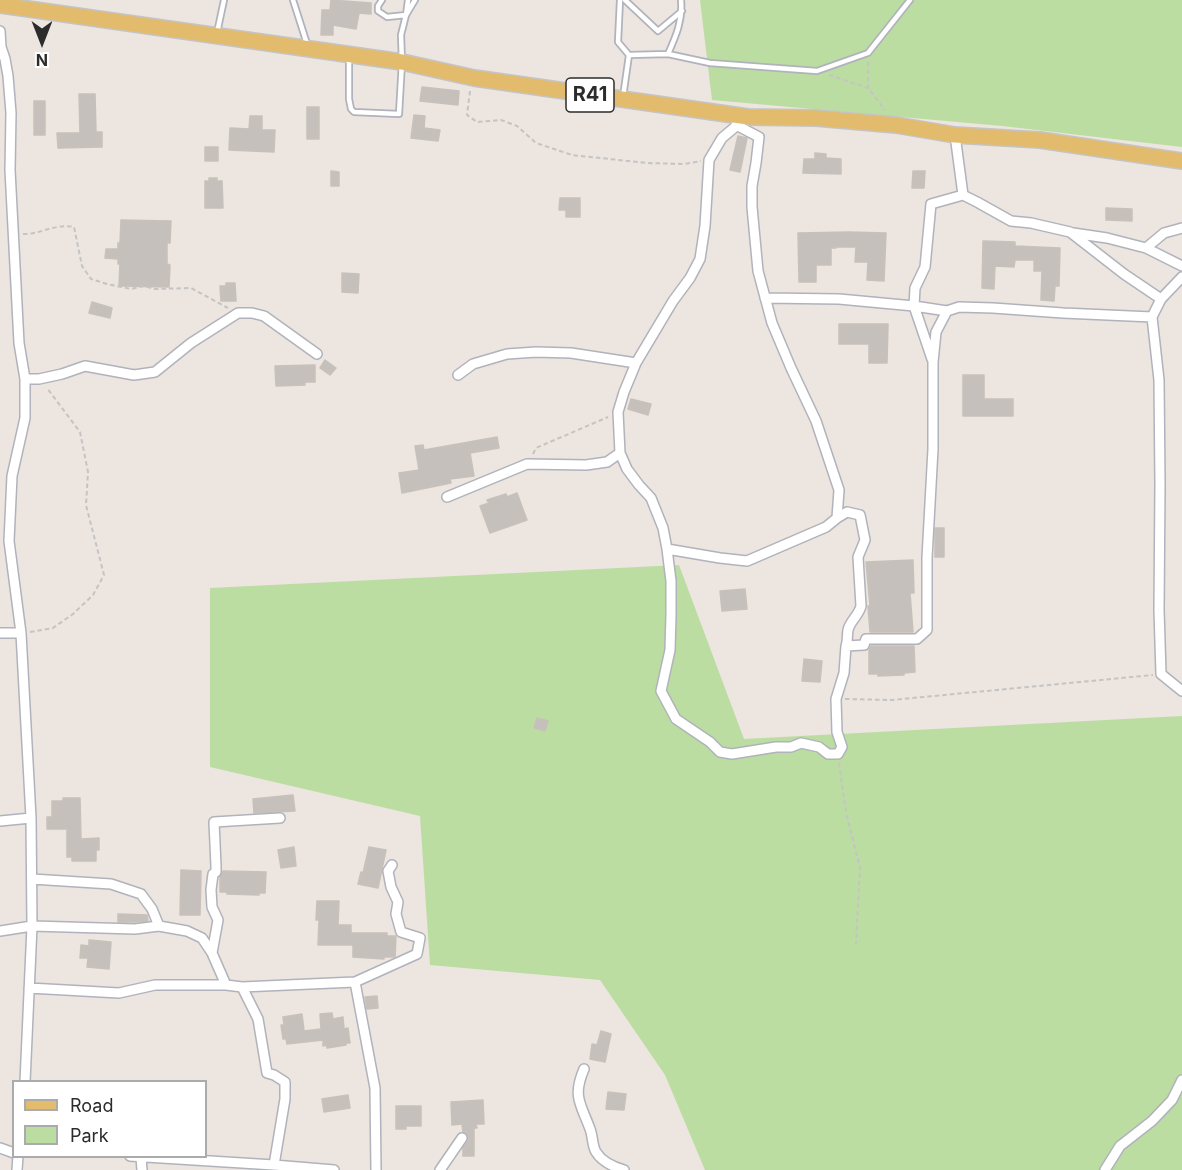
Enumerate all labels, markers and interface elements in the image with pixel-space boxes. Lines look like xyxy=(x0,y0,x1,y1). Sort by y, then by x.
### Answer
north arrow xyxy=(12,12,72,72)
text: N xyxy=(36,50,48,70)
road number: R41 xyxy=(566,78,614,112)
legend xyxy=(12,1080,207,1158)
text: Road xyxy=(70,1095,113,1116)
text: Park xyxy=(70,1125,109,1146)

